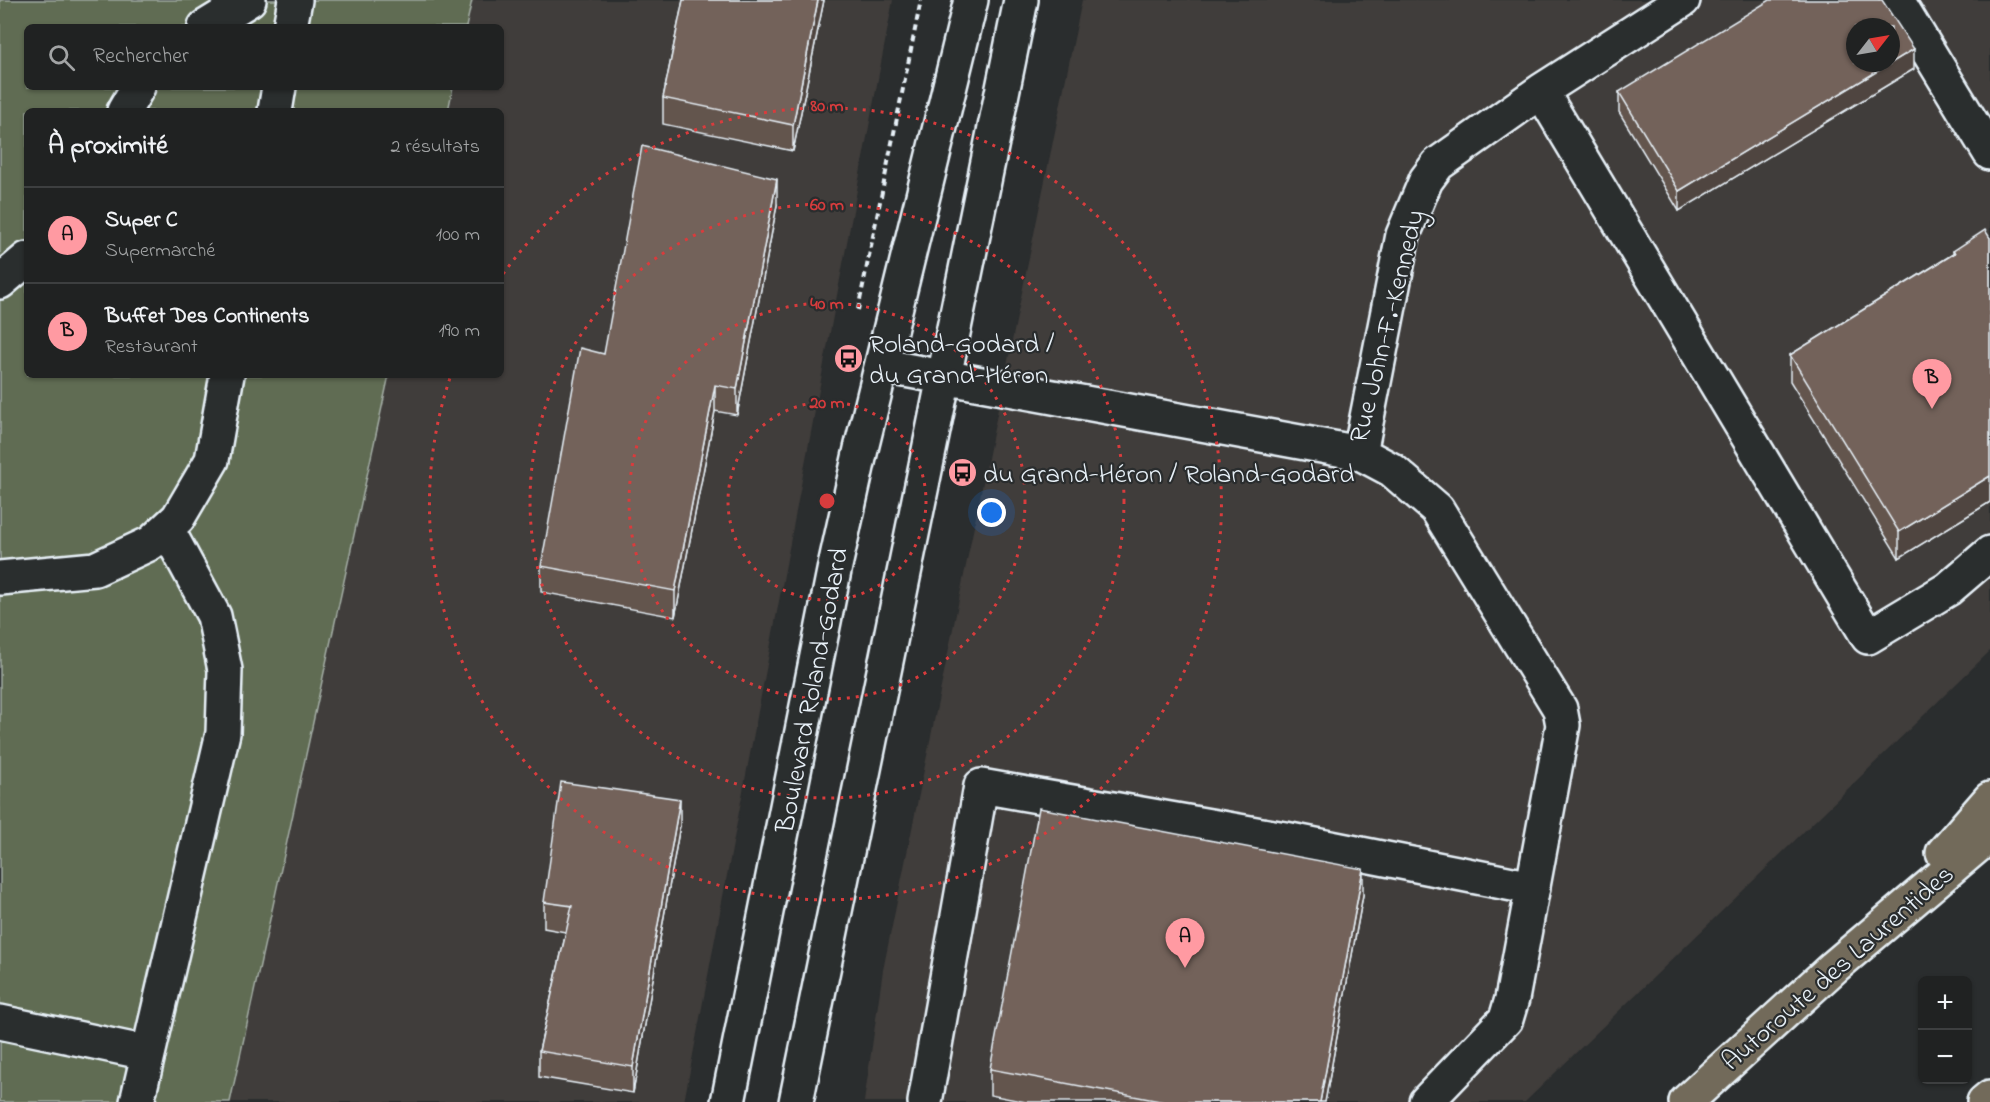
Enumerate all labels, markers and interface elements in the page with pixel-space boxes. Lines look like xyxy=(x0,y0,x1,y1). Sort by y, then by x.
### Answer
north arrow xyxy=(1846,18,1900,72)
search box xyxy=(24,24,504,90)
icon: search xyxy=(45,41,78,74)
text: Rechercher xyxy=(93,41,189,73)
text: 80 m xyxy=(810,94,844,120)
text: À proximité xyxy=(48,128,168,166)
text: 2 résultats xyxy=(391,133,480,162)
text: 60 m xyxy=(810,193,844,219)
text: Super C xyxy=(105,205,178,237)
street label: Rue John-F.-Kennedy xyxy=(1341,206,1436,447)
text: A xyxy=(61,221,74,250)
text: 100 m xyxy=(436,221,480,250)
text: Supermarché xyxy=(105,237,215,266)
text: 40 m xyxy=(810,292,844,318)
text: Buffet Des Continents xyxy=(105,301,309,333)
text: B xyxy=(61,317,74,346)
text: 190 m xyxy=(438,317,480,346)
place label: Roland-Godard / du Grand-Héron xyxy=(869,326,1054,396)
text: Restaurant xyxy=(105,333,198,362)
bus stop icon: Roland-Godard / du Grand-Héron xyxy=(832,343,864,375)
pin: B xyxy=(1912,360,1952,409)
text: 20 m xyxy=(808,391,845,417)
place label: du Grand-Héron / Roland-Godard xyxy=(983,456,1354,495)
bus stop icon: du Grand-Héron / Roland-Godard xyxy=(946,457,978,489)
centre of rings xyxy=(817,491,837,511)
your location xyxy=(977,498,1006,527)
street label: Boulevard Roland-Godard xyxy=(766,545,860,837)
street label: Autoroute des Laurentides xyxy=(1714,857,1964,1081)
pin: A xyxy=(1166,918,1204,968)
map controls xyxy=(1918,976,1972,1084)
button: + xyxy=(1918,976,1972,1030)
button: − xyxy=(1918,1030,1972,1084)

